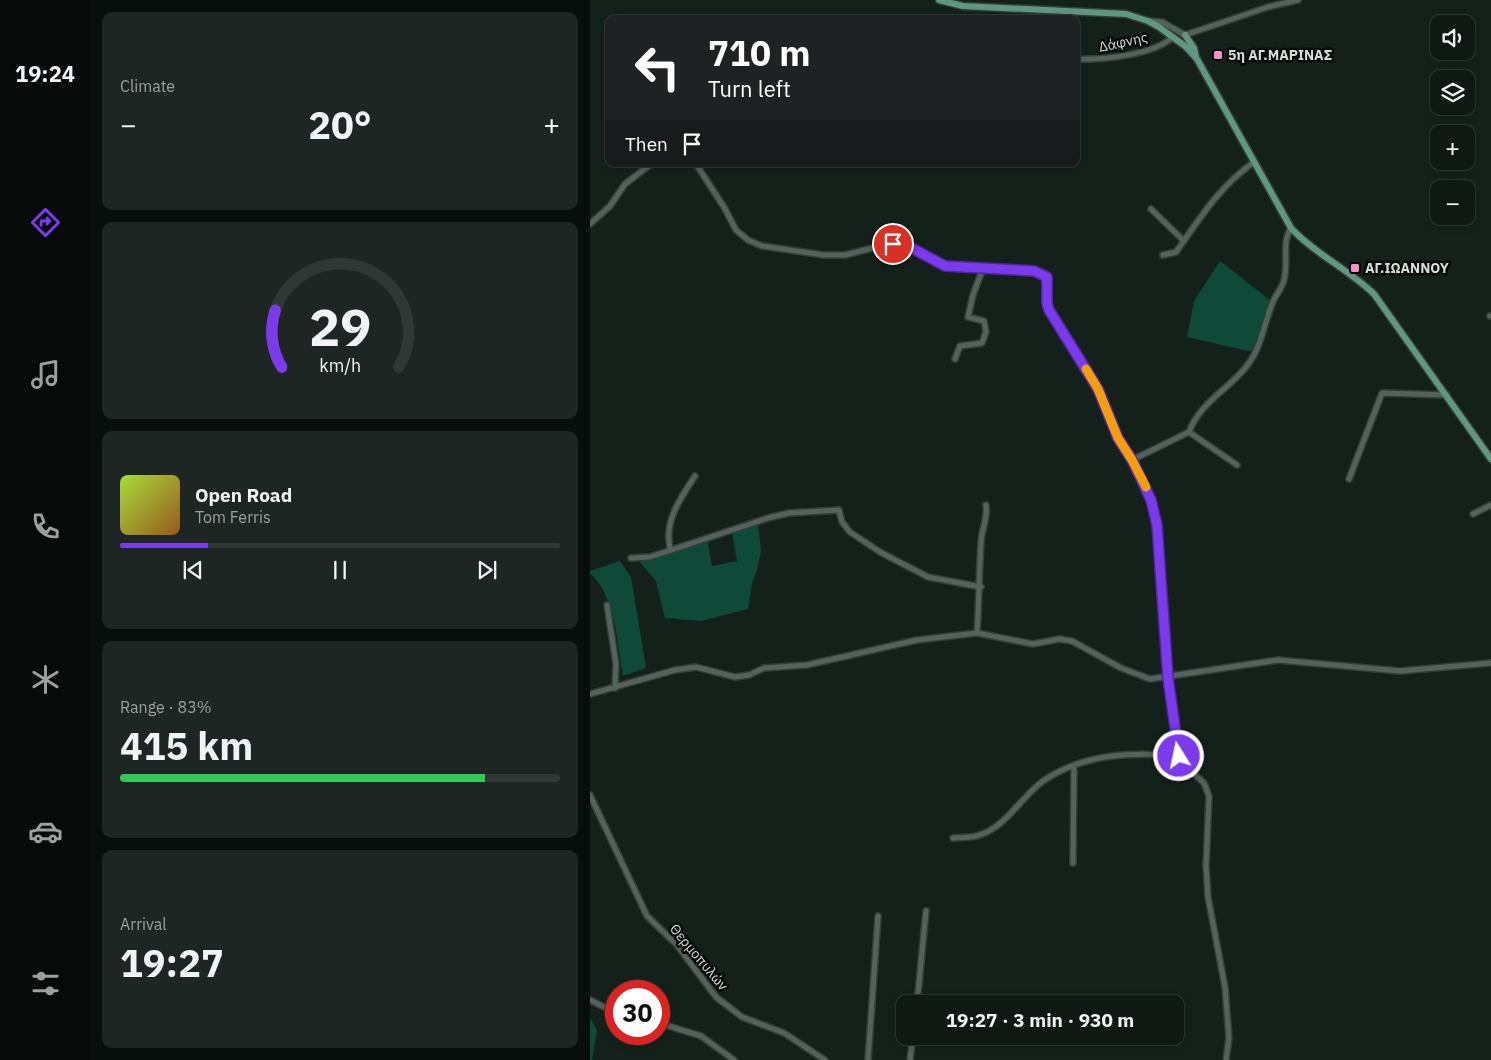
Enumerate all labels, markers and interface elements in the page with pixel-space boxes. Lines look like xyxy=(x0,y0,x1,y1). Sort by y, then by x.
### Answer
map controls xyxy=(1430,15,1475,225)
button: sound xyxy=(1430,15,1475,60)
street label: Δάφνης xyxy=(1097,28,1150,56)
text: 710 m xyxy=(708,30,811,76)
icon: left xyxy=(625,35,690,100)
place label: 5η ΑΓ.ΜΑΡΙΝΑΣ xyxy=(1228,46,1332,64)
marker: 5η ΑΓ.ΜΑΡΙΝΑΣ xyxy=(1212,49,1224,61)
text: 19:24 xyxy=(15,59,75,88)
button: layers xyxy=(1430,70,1475,115)
text: Turn left xyxy=(708,74,791,103)
text: Climate xyxy=(120,76,175,96)
text: 20° xyxy=(308,100,372,149)
text: − xyxy=(120,106,137,143)
text: + xyxy=(543,106,560,143)
button: + xyxy=(1430,125,1475,170)
icon: arrive xyxy=(678,130,706,158)
text: Then xyxy=(625,132,668,156)
button: − xyxy=(1430,180,1475,225)
icon: directions xyxy=(28,205,63,240)
pin xyxy=(872,223,914,265)
icon: arrive xyxy=(879,230,907,258)
place label: ΑΓ.ΙΩΑΝΝΟΥ xyxy=(1365,259,1449,277)
marker: ΑΓ.ΙΩΑΝΝΟΥ xyxy=(1349,262,1361,274)
text: 29 xyxy=(309,293,371,360)
text: km/h xyxy=(319,354,361,377)
icon: music xyxy=(28,357,63,392)
text: Open Road xyxy=(195,483,292,507)
text: Tom Ferris xyxy=(195,507,271,527)
icon: phone xyxy=(28,509,63,544)
icon: previous xyxy=(179,556,207,584)
icon: pause xyxy=(326,556,354,584)
icon: next xyxy=(473,556,501,584)
icon: climate xyxy=(28,662,63,697)
text: Range · 83% xyxy=(120,697,212,717)
text: 415 km xyxy=(120,721,253,770)
position arrow xyxy=(1152,729,1204,781)
icon: car xyxy=(28,814,63,849)
text: Arrival xyxy=(120,914,167,934)
street label: Θερμοπυλών xyxy=(666,920,732,994)
text: 19:27 xyxy=(120,938,224,987)
icon: filters xyxy=(28,966,63,1001)
speed limit sign: 30 xyxy=(605,980,670,1045)
text: 19:27 · 3 min · 930 m xyxy=(946,1008,1134,1032)

